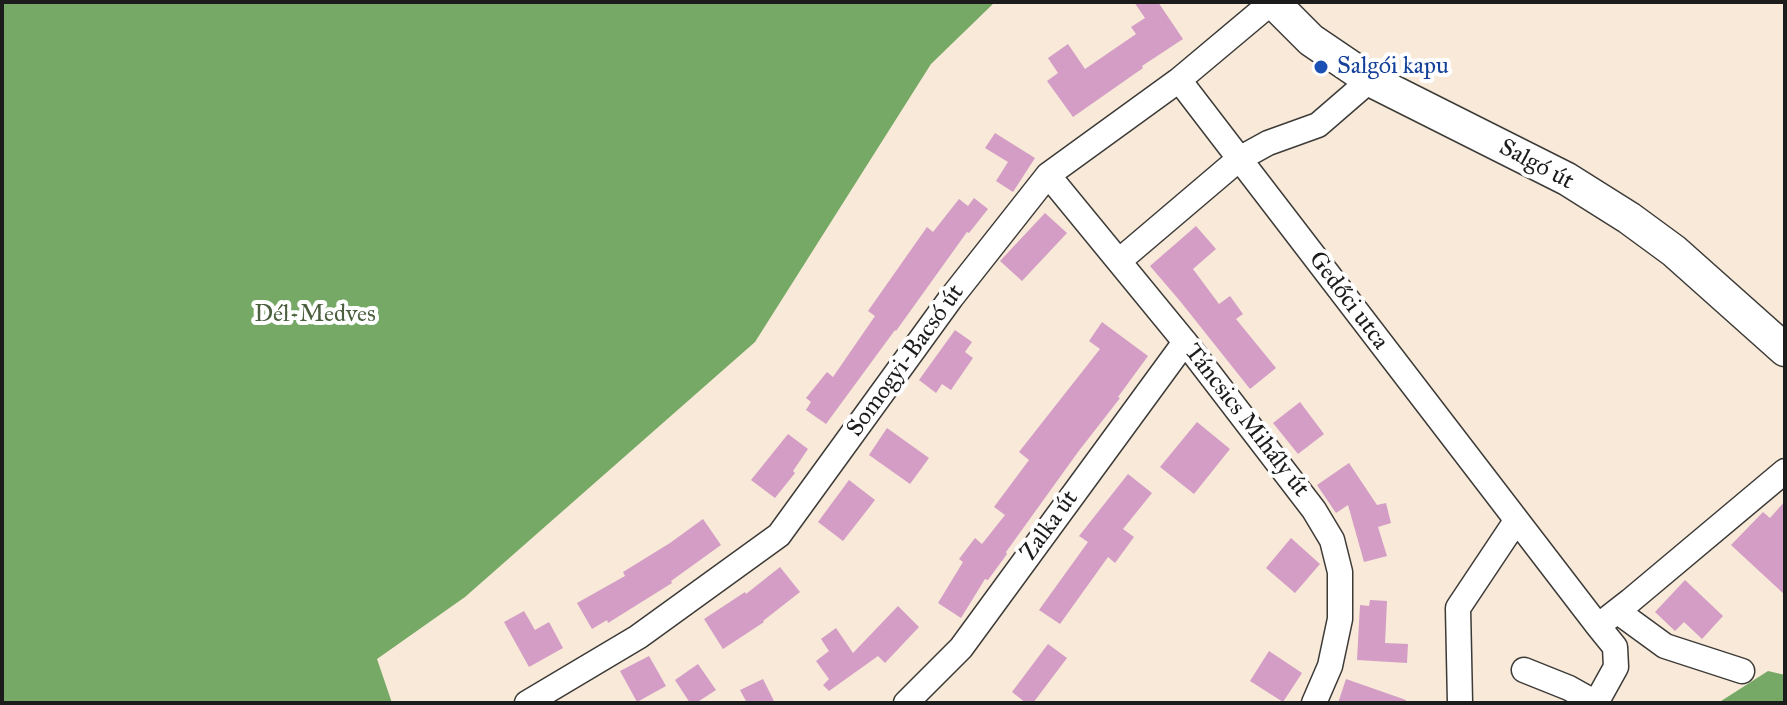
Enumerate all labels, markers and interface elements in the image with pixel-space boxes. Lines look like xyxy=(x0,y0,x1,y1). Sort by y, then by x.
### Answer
place label: Salgói kapu xyxy=(1337,53,1449,81)
marker: Salgói kapu xyxy=(1312,58,1330,76)
street label: Salgó út xyxy=(1494,133,1578,197)
street label: Gedőci utca xyxy=(1302,246,1394,356)
street label: Somogyi-Bacsó út xyxy=(841,279,971,443)
park label: Dél-Medves xyxy=(254,301,376,329)
street label: Táncsics Mihály út xyxy=(1177,339,1315,503)
street label: Zalka út xyxy=(1015,485,1085,567)

